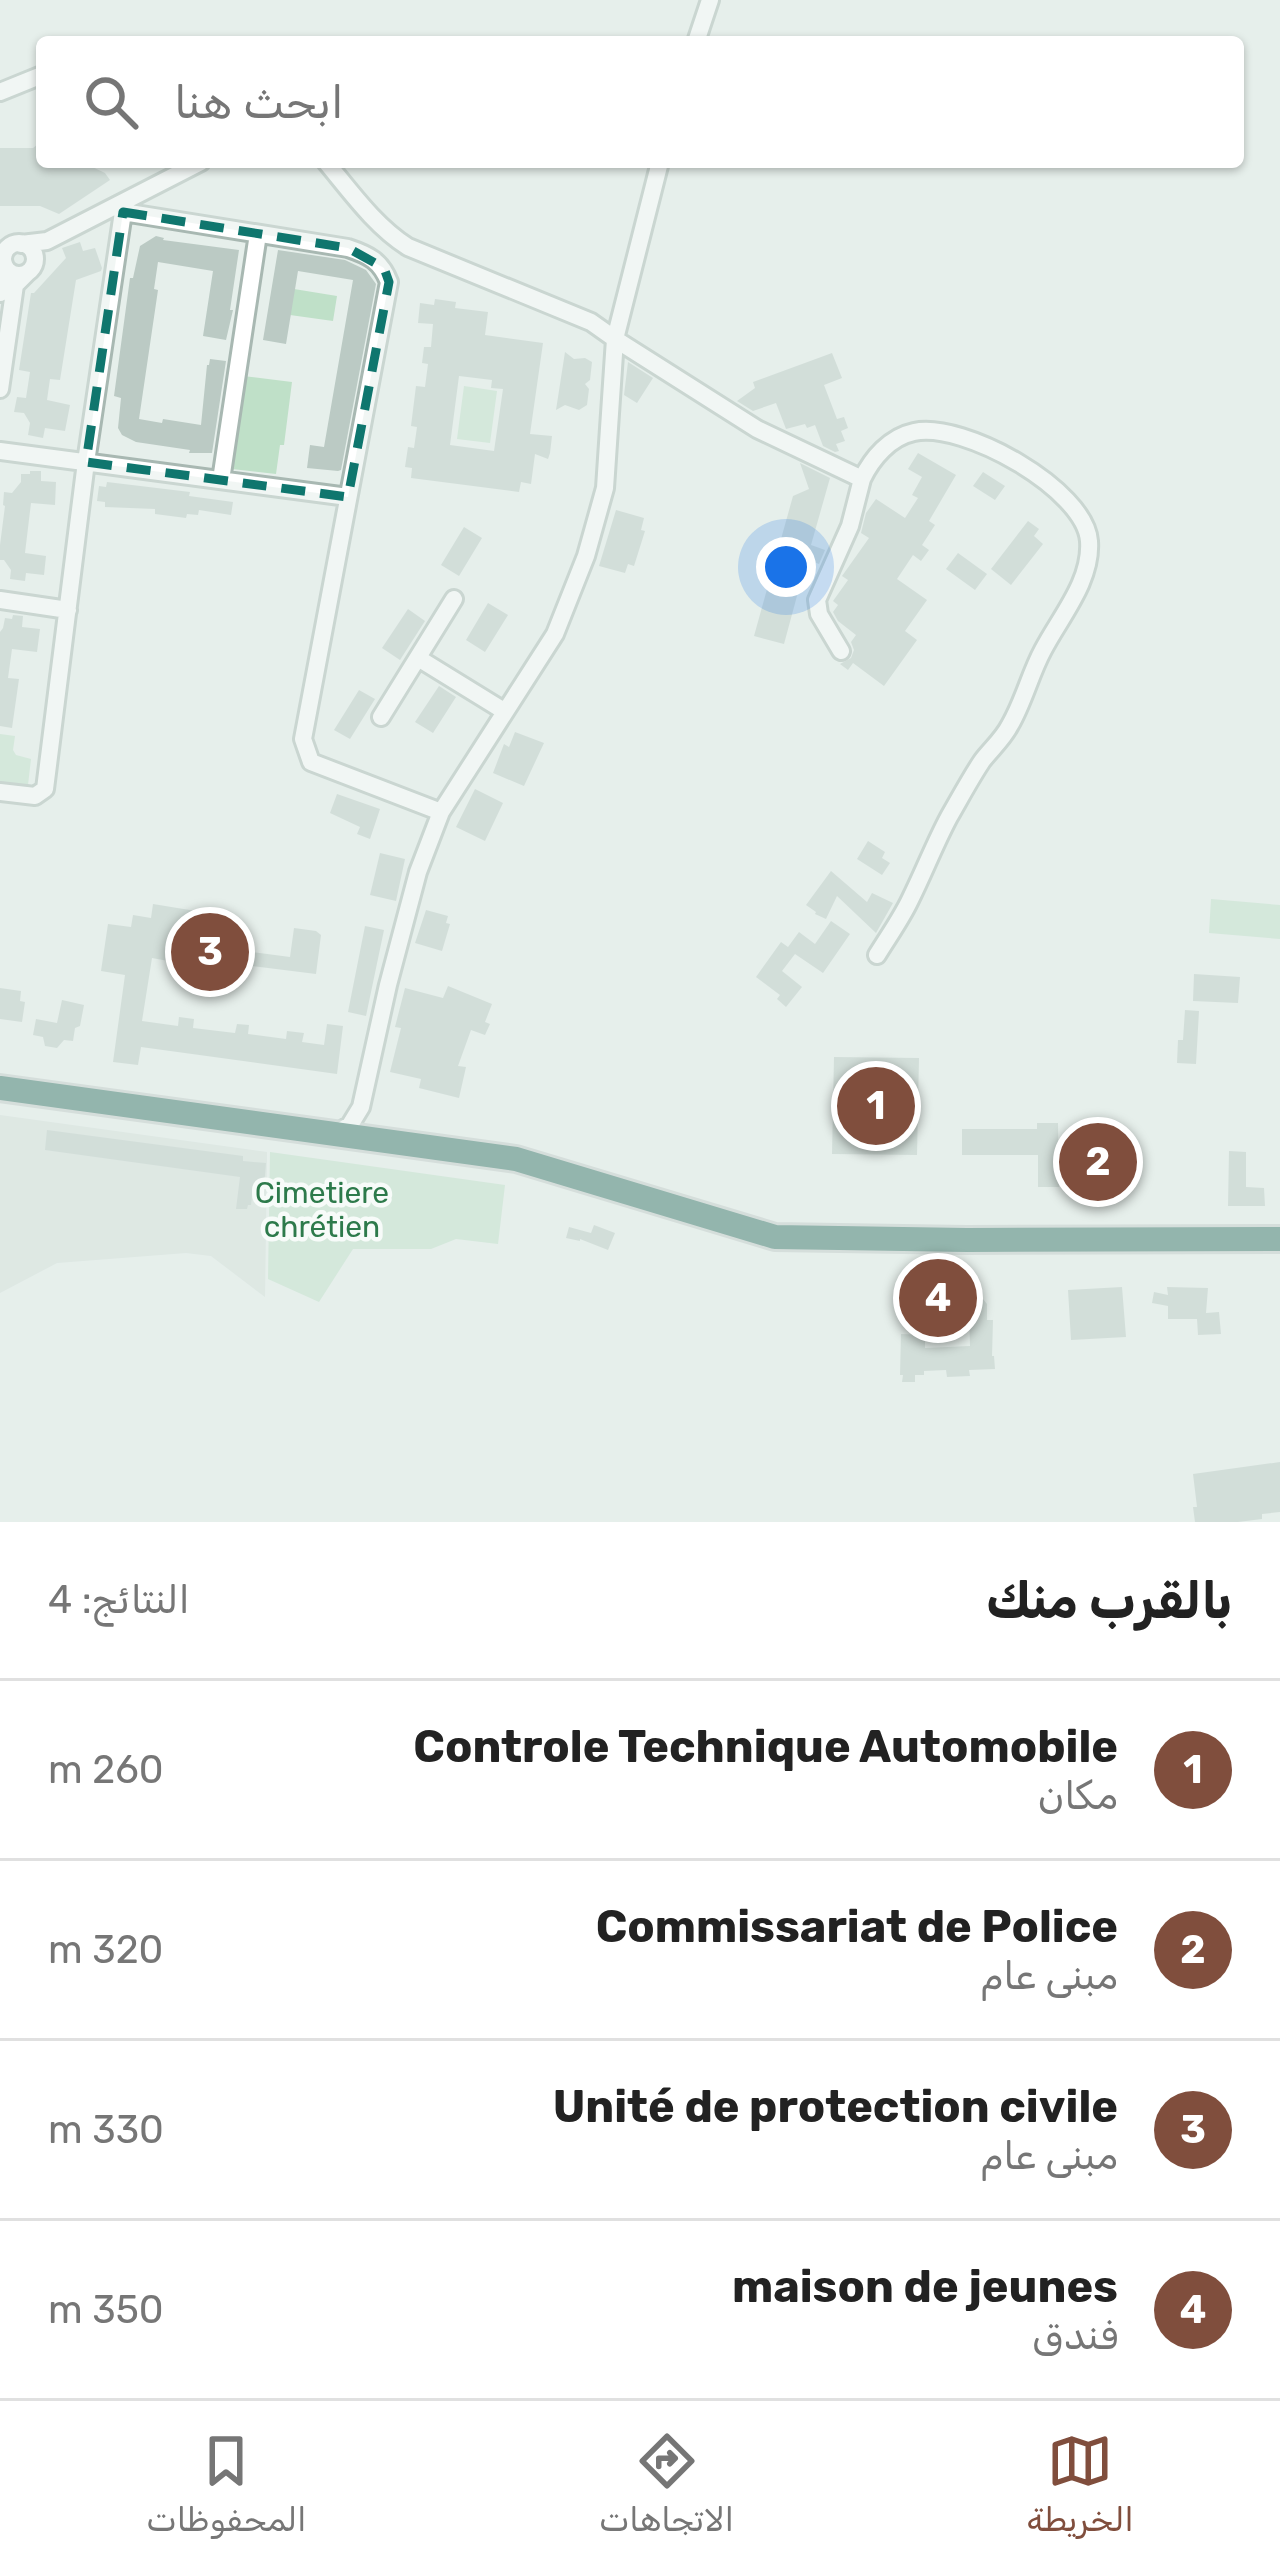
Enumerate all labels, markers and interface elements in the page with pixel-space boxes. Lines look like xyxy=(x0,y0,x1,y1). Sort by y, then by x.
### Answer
search box xyxy=(36,36,1244,168)
icon: search xyxy=(78,69,144,135)
text: ابحث هنا xyxy=(174,76,344,129)
your location xyxy=(756,537,816,597)
pin: 3 xyxy=(171,907,249,997)
pin: 1 xyxy=(837,1061,915,1151)
pin: 2 xyxy=(1059,1117,1137,1207)
park label: Cimetiere chrétien xyxy=(255,1175,389,1245)
pin: 4 xyxy=(899,1253,977,1343)
text: بالقرب منك xyxy=(986,1570,1232,1631)
text: النتائج: 4 xyxy=(48,1577,190,1623)
text: Controle Technique Automobile xyxy=(413,1720,1118,1773)
text: 260 m xyxy=(48,1747,163,1793)
text: 1 xyxy=(1183,1747,1203,1793)
text: مكان xyxy=(1038,1773,1118,1819)
text: Commissariat de Police xyxy=(596,1900,1118,1953)
text: 320 m xyxy=(48,1927,163,1973)
text: 2 xyxy=(1180,1927,1206,1973)
text: مبنى عام xyxy=(981,1953,1118,1999)
text: Unité de protection civile xyxy=(553,2080,1118,2133)
text: 330 m xyxy=(48,2107,164,2153)
text: 3 xyxy=(1180,2107,1206,2153)
text: مبنى عام xyxy=(981,2133,1118,2179)
text: maison de jeunes xyxy=(732,2260,1118,2313)
text: 350 m xyxy=(48,2287,164,2333)
text: 4 xyxy=(1180,2287,1206,2333)
text: فندق xyxy=(1032,2313,1118,2359)
tab: المحفوظات xyxy=(146,2428,307,2539)
tab: الاتجاهات xyxy=(599,2428,734,2539)
tab: الخريطة xyxy=(1026,2428,1134,2539)

